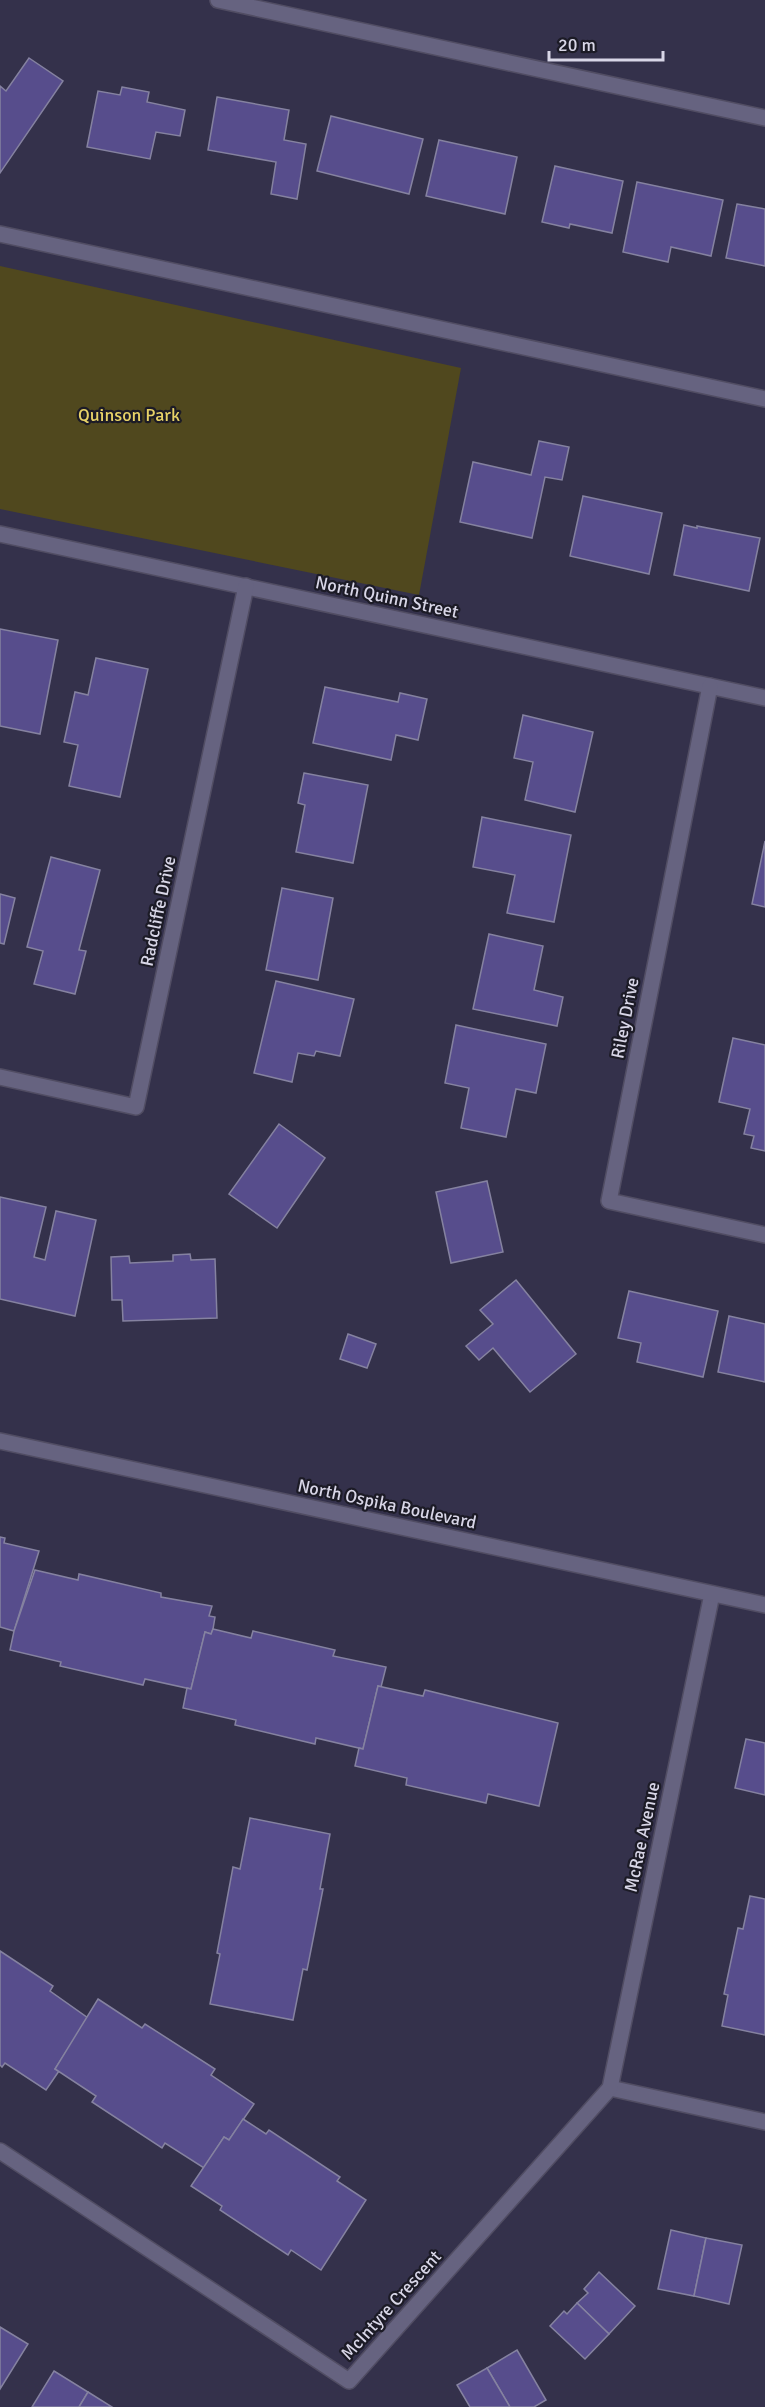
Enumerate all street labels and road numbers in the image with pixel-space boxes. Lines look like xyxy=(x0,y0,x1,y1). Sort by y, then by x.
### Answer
street label: North Quinn Street xyxy=(314,571,460,623)
street label: Radcliffe Drive xyxy=(136,854,180,968)
street label: Riley Drive xyxy=(606,976,644,1060)
street label: North Ospika Boulevard xyxy=(296,1474,478,1534)
street label: McRae Avenue xyxy=(620,1780,664,1894)
street label: McIntyre Crescent xyxy=(336,2246,446,2364)

